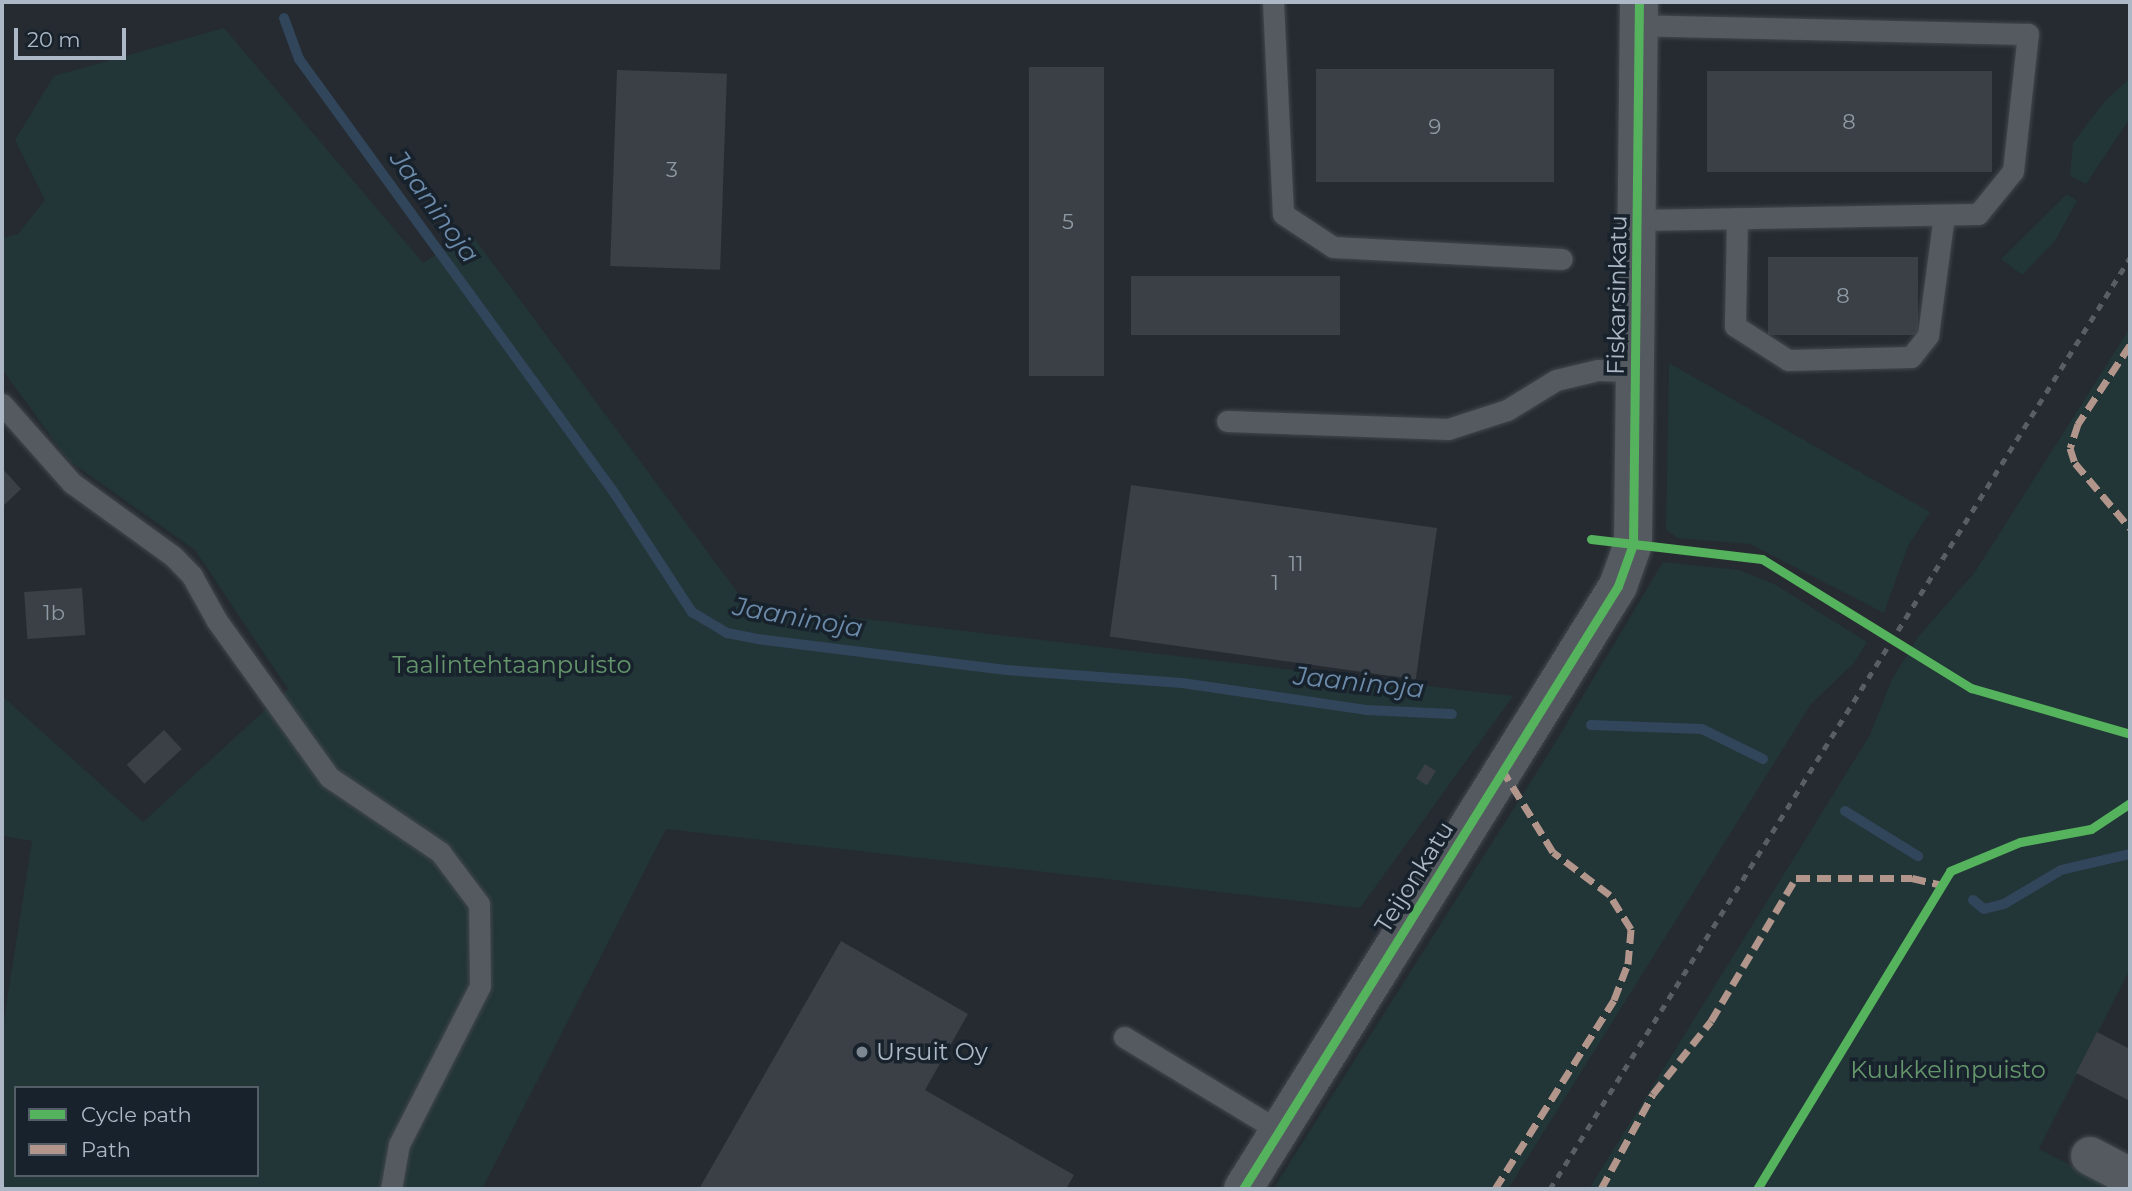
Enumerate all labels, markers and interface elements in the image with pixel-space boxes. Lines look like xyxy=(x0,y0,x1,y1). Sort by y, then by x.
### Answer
scale bar xyxy=(18,14,130,58)
text: 20 m xyxy=(27,27,81,52)
house number: 8 xyxy=(1842,109,1856,135)
house number: 9 xyxy=(1429,114,1441,140)
water label: Jaaninoja xyxy=(383,145,485,269)
house number: 3 xyxy=(666,157,678,183)
house number: 5 xyxy=(1062,209,1074,235)
street label: Fiskarsinkatu xyxy=(1601,215,1633,375)
house number: 8 xyxy=(1836,283,1850,309)
house number: 11 xyxy=(1288,551,1304,577)
house number: 1 xyxy=(1271,570,1279,596)
water label: Jaaninoja xyxy=(731,591,865,645)
house number: 1b xyxy=(43,600,65,626)
park label: Taalintehtaanpuisto xyxy=(392,651,632,679)
water label: Jaaninoja xyxy=(1292,661,1426,705)
street label: Teijonkatu xyxy=(1369,816,1459,938)
place label: Ursuit Oy xyxy=(876,1038,988,1066)
marker: Ursuit Oy xyxy=(854,1044,870,1060)
park label: Kuukkelinpuisto xyxy=(1850,1056,2046,1084)
legend xyxy=(14,1086,259,1177)
text: Cycle path xyxy=(81,1102,192,1127)
text: Path xyxy=(81,1137,131,1162)

